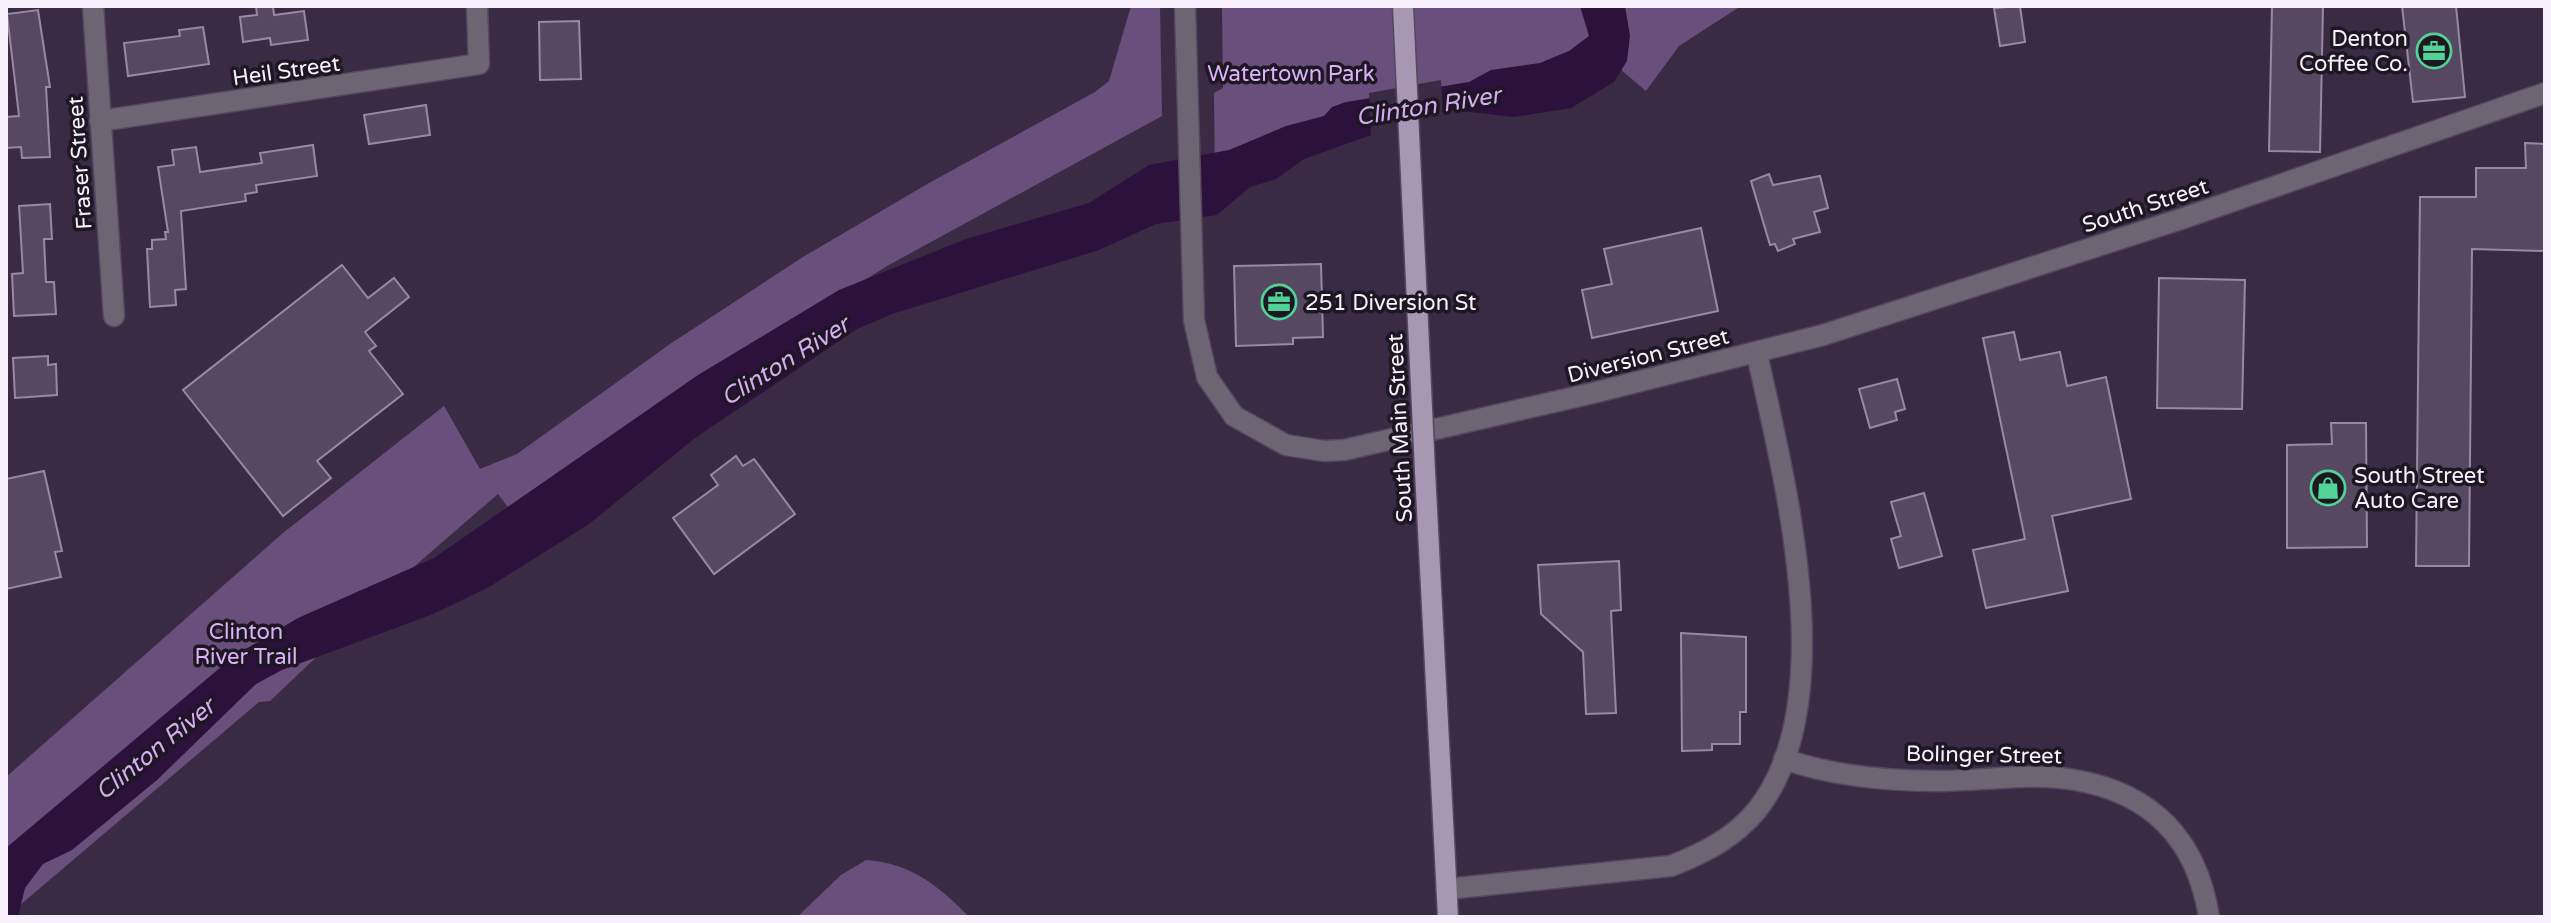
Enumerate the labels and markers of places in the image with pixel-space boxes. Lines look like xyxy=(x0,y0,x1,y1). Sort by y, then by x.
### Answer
place label: Denton Coffee Co. xyxy=(2299,26,2408,77)
office icon: Denton Coffee Co. xyxy=(2415,32,2453,70)
office icon: 251 Diversion St xyxy=(1260,283,1298,321)
place label: 251 Diversion St xyxy=(1305,290,1476,316)
place label: South Street Auto Care xyxy=(2354,463,2485,514)
shop icon: South Street Auto Care xyxy=(2309,469,2347,507)

